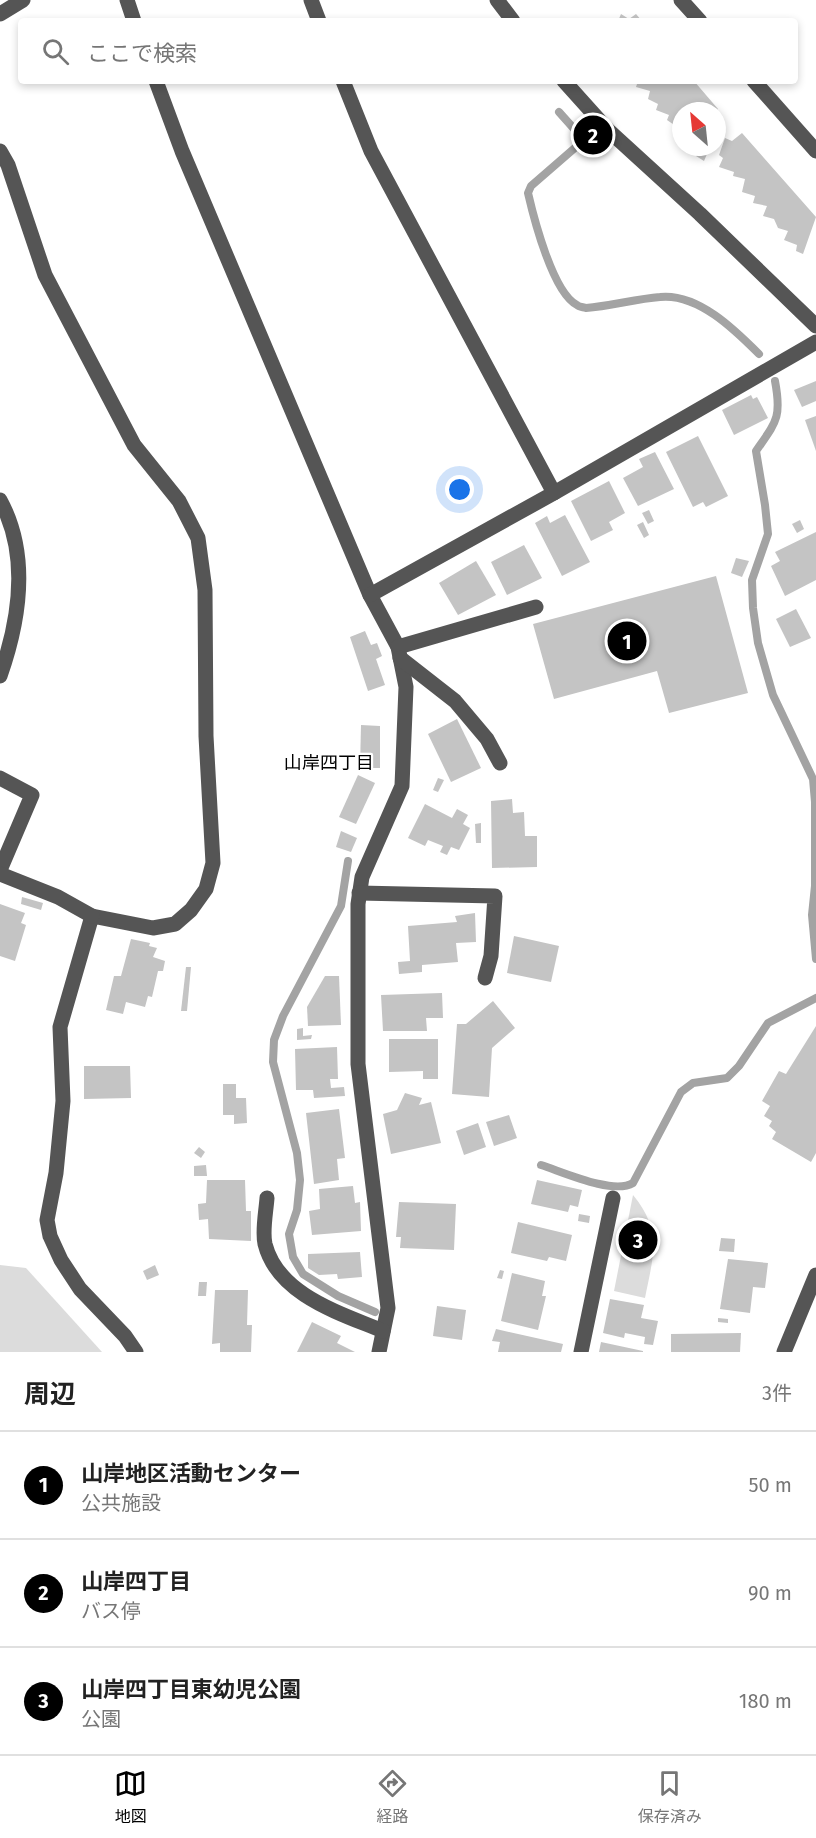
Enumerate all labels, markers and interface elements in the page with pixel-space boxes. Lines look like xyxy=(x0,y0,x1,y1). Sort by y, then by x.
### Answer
search box xyxy=(18,18,798,84)
icon: search xyxy=(39,35,72,68)
text: ここで検索 xyxy=(87,40,197,67)
north arrow xyxy=(672,102,726,156)
pin: 2 xyxy=(574,112,612,158)
your location xyxy=(445,475,474,504)
pin: 1 xyxy=(608,618,646,664)
district label: 山岸四丁目 xyxy=(284,752,374,774)
pin: 3 xyxy=(618,1218,658,1262)
text: 周辺 xyxy=(24,1379,76,1410)
text: 3件 xyxy=(762,1381,792,1405)
text: 山岸地区活動センター xyxy=(81,1460,301,1487)
text: 1 xyxy=(39,1473,48,1497)
text: 50 m xyxy=(748,1473,792,1497)
text: 公共施設 xyxy=(81,1491,161,1515)
text: 山岸四丁目 xyxy=(81,1568,191,1595)
text: 2 xyxy=(38,1581,49,1605)
text: 90 m xyxy=(748,1581,792,1605)
text: バス停 xyxy=(81,1599,141,1623)
text: 山岸四丁目東幼児公園 xyxy=(81,1676,301,1703)
text: 3 xyxy=(38,1689,49,1713)
text: 180 m xyxy=(739,1689,792,1713)
text: 公園 xyxy=(81,1707,121,1731)
tab: 地図 xyxy=(114,1767,147,1827)
tab: 経路 xyxy=(376,1767,409,1827)
tab: 保存済み xyxy=(638,1767,702,1827)

